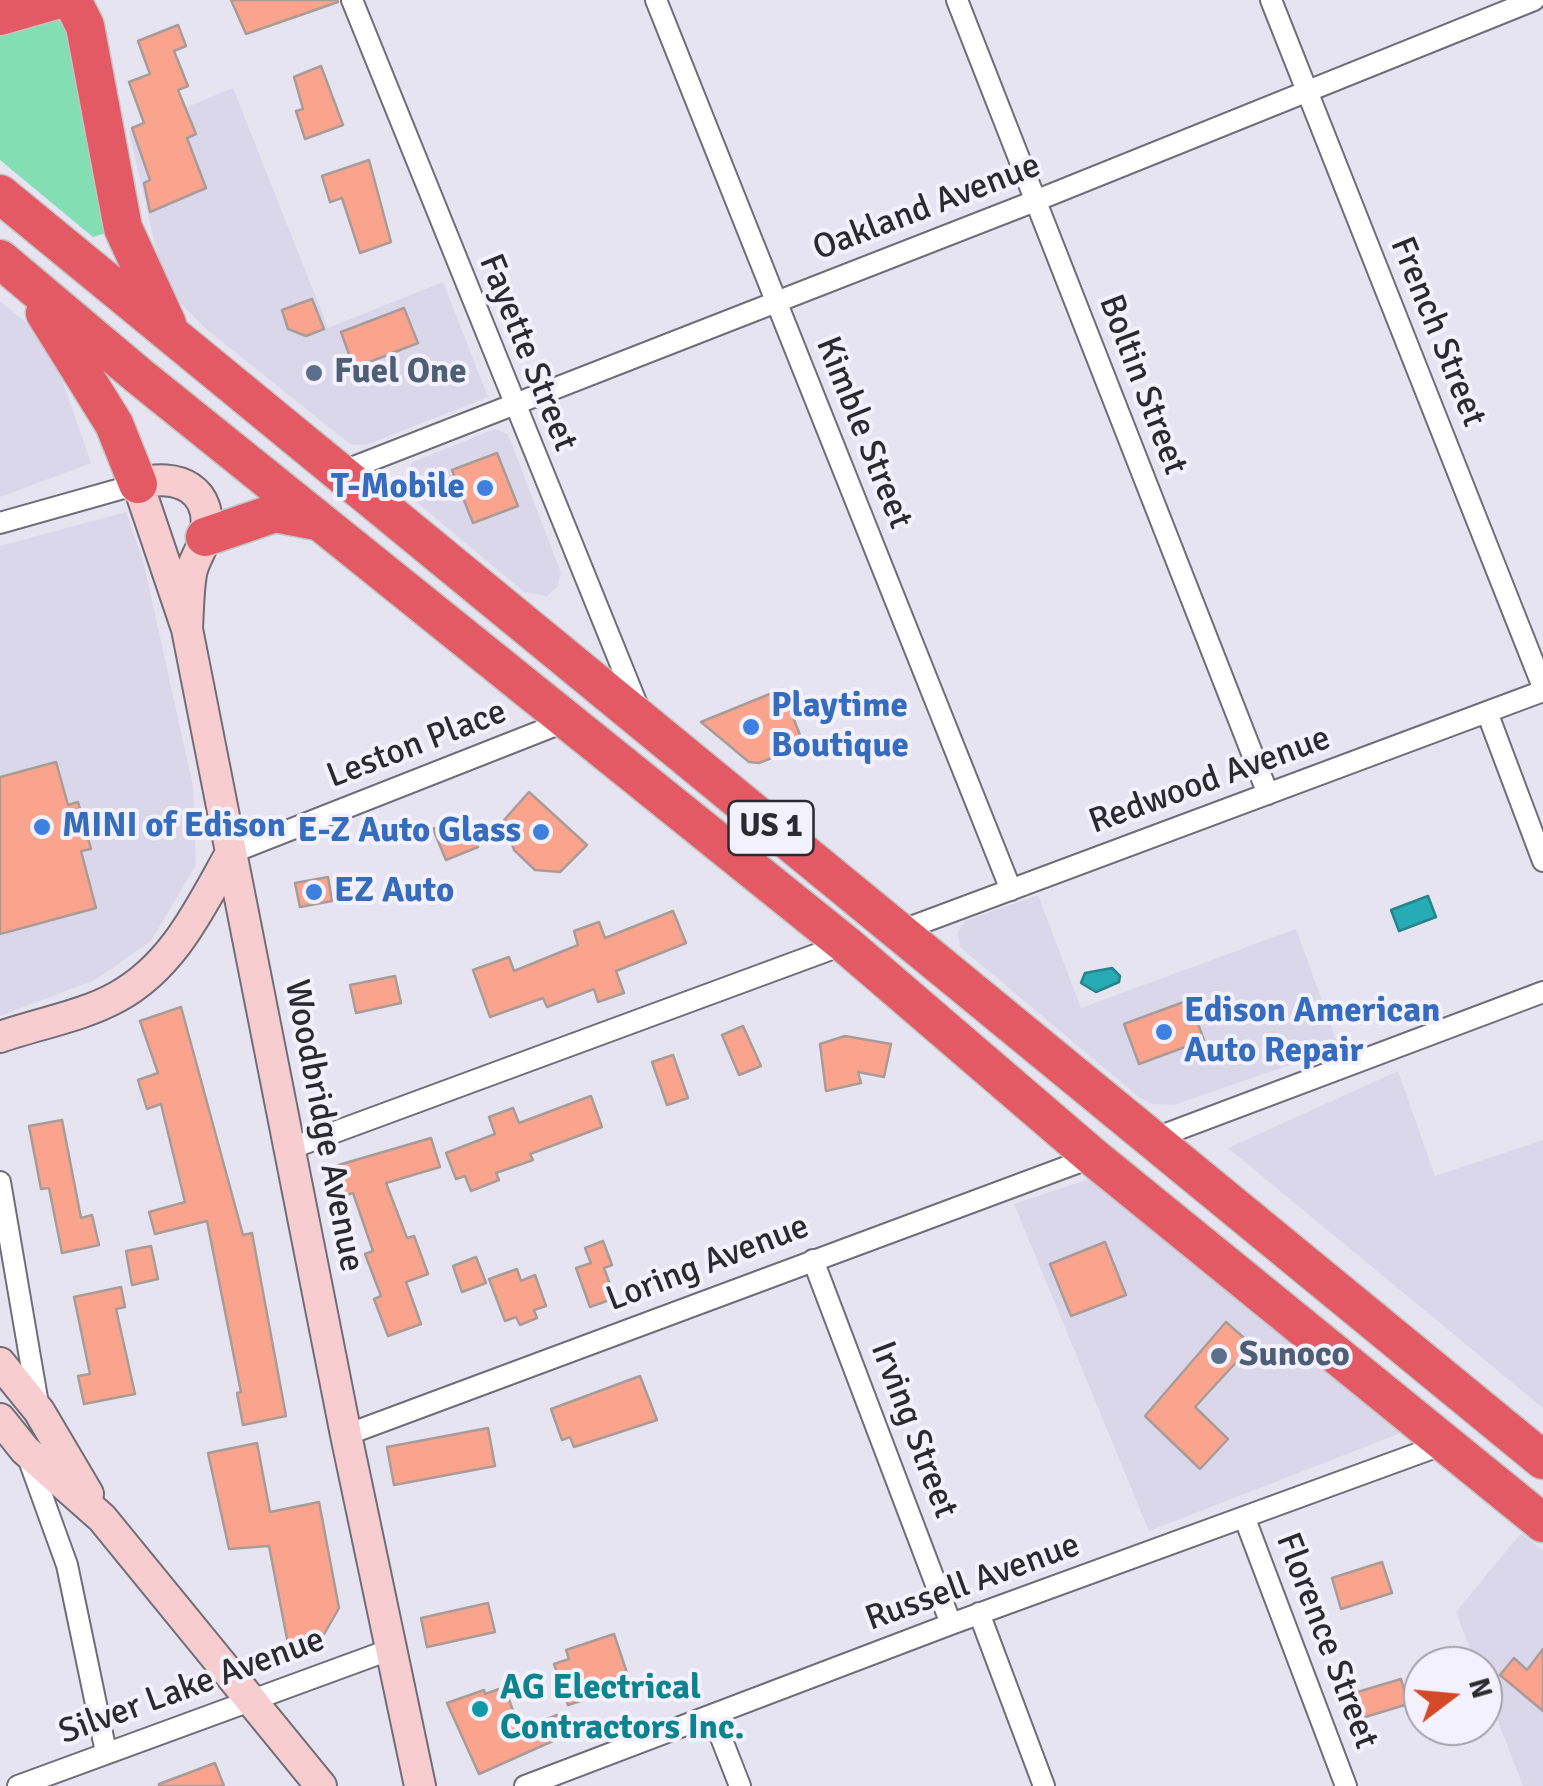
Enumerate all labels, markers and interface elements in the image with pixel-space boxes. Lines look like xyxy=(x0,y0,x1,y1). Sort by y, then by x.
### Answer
street label: Oakland Avenue xyxy=(807,145,1047,271)
street label: French Street xyxy=(1380,231,1494,433)
street label: Fayette Street xyxy=(468,249,586,457)
street label: Boltin Street xyxy=(1089,289,1195,481)
street label: Kimble Street xyxy=(806,331,920,535)
place label: Fuel One xyxy=(334,352,467,394)
marker: Fuel One xyxy=(303,362,325,384)
place label: T-Mobile xyxy=(331,467,465,509)
marker: T-Mobile xyxy=(474,477,496,499)
place label: Playtime Boutique xyxy=(771,686,909,768)
street label: Leston Place xyxy=(321,692,513,798)
marker: Playtime Boutique xyxy=(740,716,762,738)
street label: Redwood Avenue xyxy=(1084,718,1336,844)
road number: US 1 xyxy=(728,801,814,855)
place label: MINI of Edison xyxy=(62,806,286,848)
place label: E-Z Auto Glass xyxy=(297,811,521,853)
marker: MINI of Edison xyxy=(31,816,53,838)
marker: E-Z Auto Glass xyxy=(530,821,552,843)
place label: EZ Auto xyxy=(334,871,454,913)
marker: EZ Auto xyxy=(303,881,325,903)
street label: Woodbridge Avenue xyxy=(274,976,372,1276)
place label: Edison American Auto Repair xyxy=(1184,991,1440,1073)
marker: Edison American Auto Repair xyxy=(1153,1021,1175,1043)
street label: Loring Avenue xyxy=(601,1206,815,1322)
place label: Sunoco xyxy=(1239,1335,1350,1377)
street label: Irving Street xyxy=(860,1336,966,1524)
marker: Sunoco xyxy=(1208,1345,1230,1367)
street label: Russell Avenue xyxy=(860,1525,1086,1641)
street label: Florence Street xyxy=(1266,1527,1386,1755)
street label: Silver Lake Avenue xyxy=(53,1619,331,1755)
north arrow xyxy=(1403,1646,1503,1746)
place label: AG Electrical Contractors Inc. xyxy=(500,1668,745,1750)
text: N xyxy=(1461,1674,1499,1702)
marker: AG Electrical Contractors Inc. xyxy=(469,1698,491,1720)

